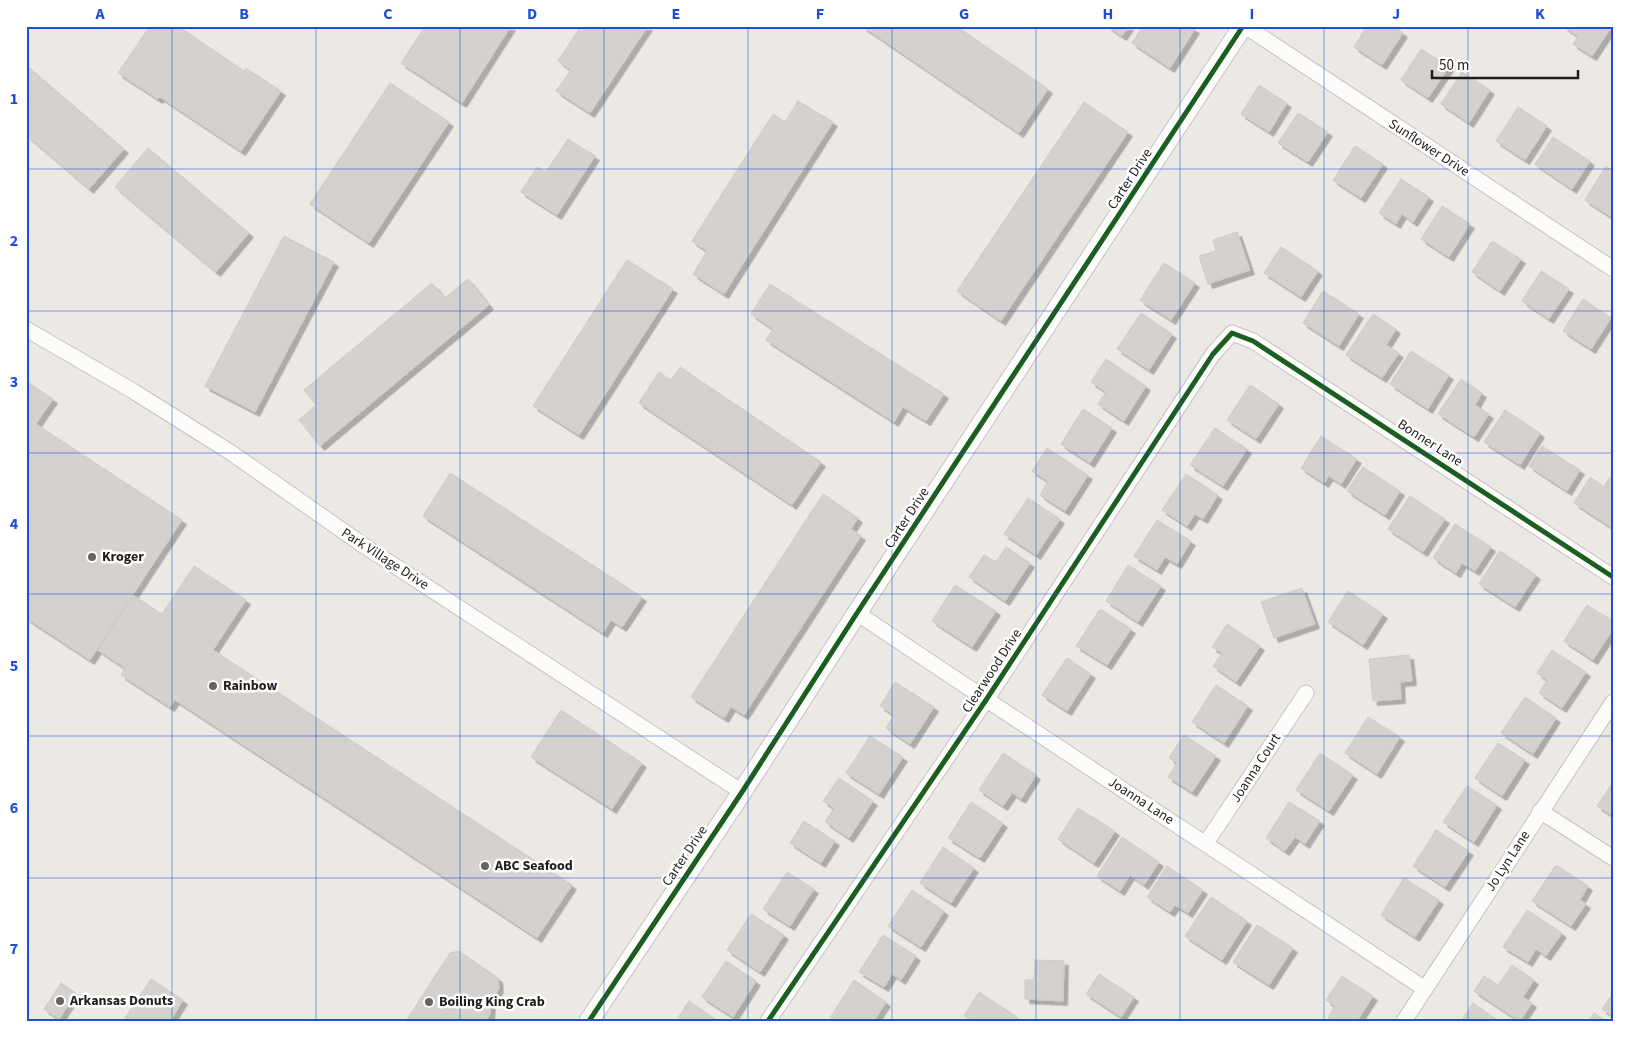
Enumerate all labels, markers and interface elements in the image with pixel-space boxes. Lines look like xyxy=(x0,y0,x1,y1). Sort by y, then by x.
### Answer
text: A xyxy=(94,3,105,25)
text: B xyxy=(239,3,249,25)
text: C xyxy=(383,3,393,25)
text: D xyxy=(527,3,537,25)
text: E xyxy=(672,3,680,25)
text: F xyxy=(816,3,824,25)
text: G xyxy=(959,3,969,25)
text: H xyxy=(1103,3,1113,25)
text: I xyxy=(1250,3,1254,25)
text: J xyxy=(1392,3,1400,25)
text: K xyxy=(1535,3,1545,25)
scale bar xyxy=(1432,48,1578,80)
text: 50 m xyxy=(1439,55,1469,76)
text: 1 xyxy=(10,88,18,110)
street label: Sunflower Drive xyxy=(1385,114,1473,182)
street label: Carter Drive xyxy=(1103,144,1157,214)
text: 2 xyxy=(10,230,18,252)
text: 3 xyxy=(10,371,18,393)
street label: Bonner Lane xyxy=(1393,414,1467,472)
street label: Carter Drive xyxy=(880,483,934,553)
text: 4 xyxy=(10,513,19,535)
street label: Park Village Drive xyxy=(337,523,433,595)
place label: Kroger xyxy=(102,547,144,567)
marker: Kroger xyxy=(86,551,98,563)
street label: Clearwood Drive xyxy=(957,625,1027,717)
text: 5 xyxy=(10,655,18,677)
place label: Rainbow xyxy=(223,676,277,696)
marker: Rainbow xyxy=(207,680,219,692)
street label: Joanna Court xyxy=(1226,729,1286,807)
street label: Joanna Lane xyxy=(1104,772,1178,830)
text: 6 xyxy=(10,797,18,819)
street label: Carter Drive xyxy=(657,822,713,890)
street label: Jo Lyn Lane xyxy=(1481,827,1535,895)
place label: ABC Seafood xyxy=(494,856,573,876)
marker: ABC Seafood xyxy=(479,860,491,872)
text: 7 xyxy=(10,938,18,960)
place label: Arkansas Donuts xyxy=(69,991,173,1011)
place label: Boiling King Crab xyxy=(439,992,545,1012)
marker: Arkansas Donuts xyxy=(54,995,66,1007)
marker: Boiling King Crab xyxy=(423,996,435,1008)

